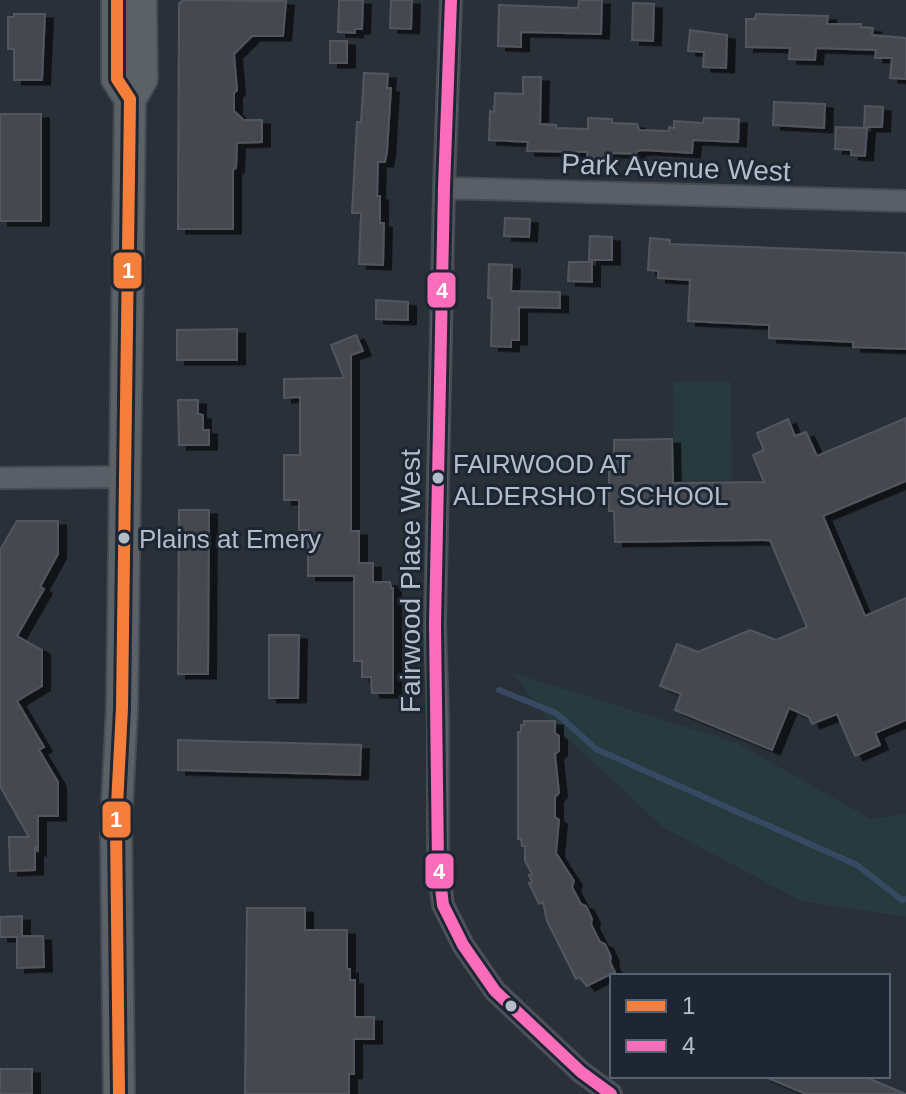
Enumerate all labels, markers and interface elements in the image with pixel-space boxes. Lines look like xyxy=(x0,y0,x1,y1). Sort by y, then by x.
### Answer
street label: Park Avenue West xyxy=(561,148,791,187)
line badge: 1 xyxy=(112,251,143,290)
text: 1 xyxy=(122,258,134,283)
line badge: 4 xyxy=(426,271,457,309)
text: 4 xyxy=(436,278,449,303)
street label: Fairwood Place West xyxy=(395,449,426,713)
place label: FAIRWOOD AT ALDERSHOT SCHOOL xyxy=(453,449,728,511)
marker: FAIRWOOD AT ALDERSHOT SCHOOL xyxy=(430,470,446,486)
place label: Plains at Emery xyxy=(139,524,321,554)
marker: Plains at Emery xyxy=(116,530,132,546)
line badge: 1 xyxy=(101,800,132,839)
text: 1 xyxy=(110,807,122,832)
line badge: 4 xyxy=(424,852,455,890)
text: 4 xyxy=(433,859,446,884)
legend xyxy=(610,974,890,1078)
text: 1 xyxy=(682,992,695,1019)
unlabelled marker xyxy=(503,998,519,1014)
text: 4 xyxy=(682,1032,695,1059)

